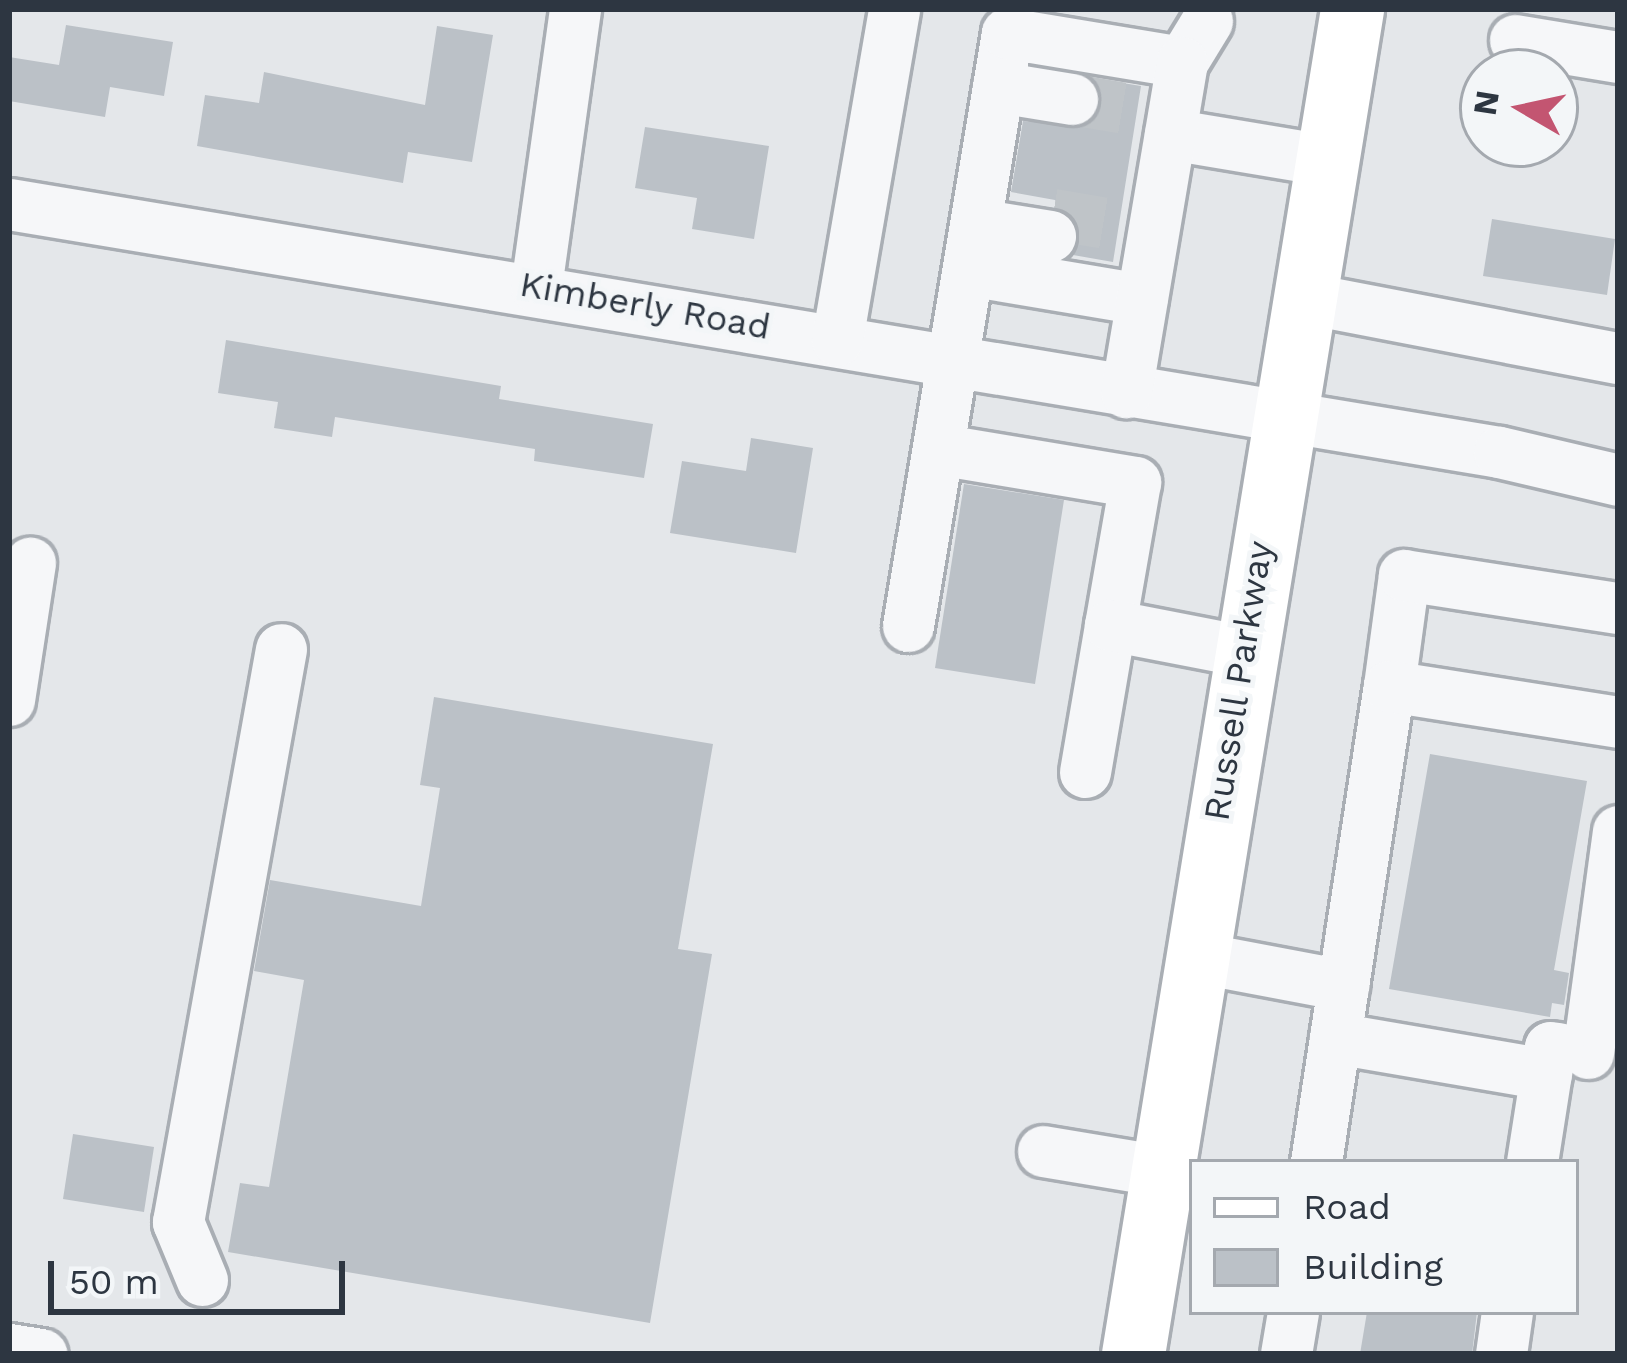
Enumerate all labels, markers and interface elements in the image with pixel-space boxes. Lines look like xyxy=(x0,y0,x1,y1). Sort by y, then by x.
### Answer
north arrow xyxy=(1459,48,1579,168)
text: N xyxy=(1465,88,1507,118)
street label: Kimberly Road xyxy=(516,263,774,349)
street label: Russell Parkway xyxy=(1195,537,1283,825)
legend xyxy=(1189,1159,1579,1315)
text: Road xyxy=(1303,1186,1391,1228)
scale bar xyxy=(54,1237,351,1311)
text: Building xyxy=(1303,1246,1443,1288)
text: 50 m xyxy=(69,1261,159,1303)

